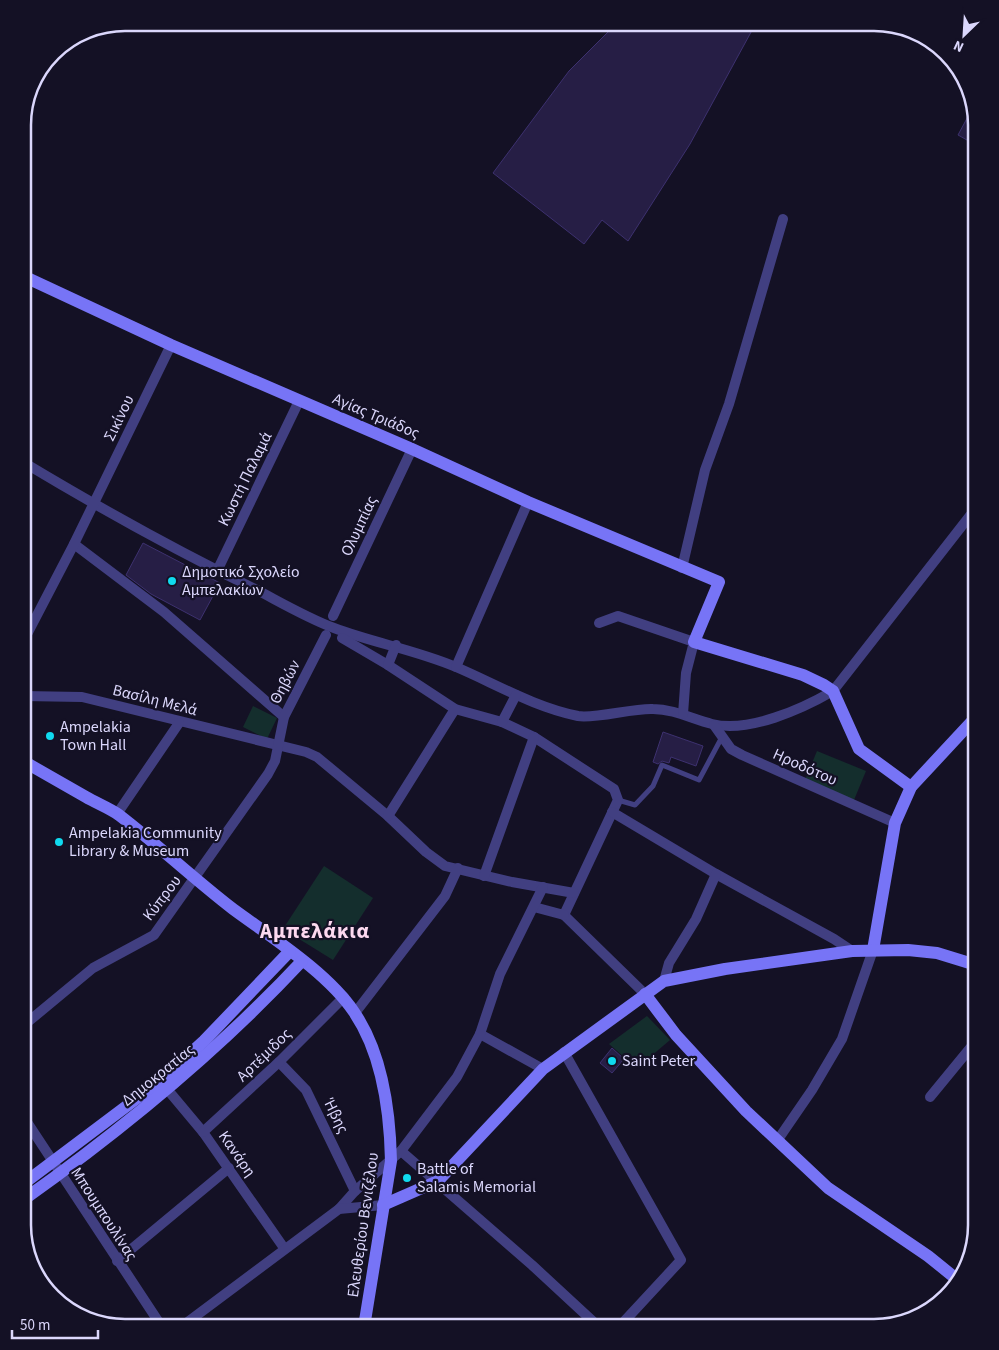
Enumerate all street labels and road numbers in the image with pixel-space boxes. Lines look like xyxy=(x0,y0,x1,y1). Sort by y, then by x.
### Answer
street label: Αγίας Τριάδος xyxy=(329,388,423,444)
street label: Σικίνου xyxy=(98,391,140,445)
street label: Κωστή Παλαμά xyxy=(213,428,277,530)
street label: Ολυμπίας xyxy=(335,492,383,560)
street label: Θηβών xyxy=(264,656,306,708)
street label: Βασίλη Μελά xyxy=(110,679,200,721)
street label: Ηροδότου xyxy=(769,743,841,791)
street label: Κύπρου xyxy=(138,871,186,925)
street label: Αρτέμιδος xyxy=(232,1023,296,1087)
street label: Δημοκρατίας xyxy=(117,1039,199,1111)
street label: Ήβης xyxy=(318,1094,354,1137)
street label: Κανάρη xyxy=(213,1126,261,1182)
street label: Ελευθερίου Βενιζέλου xyxy=(342,1151,384,1299)
street label: Μπουμπουλίνας xyxy=(66,1163,143,1265)

